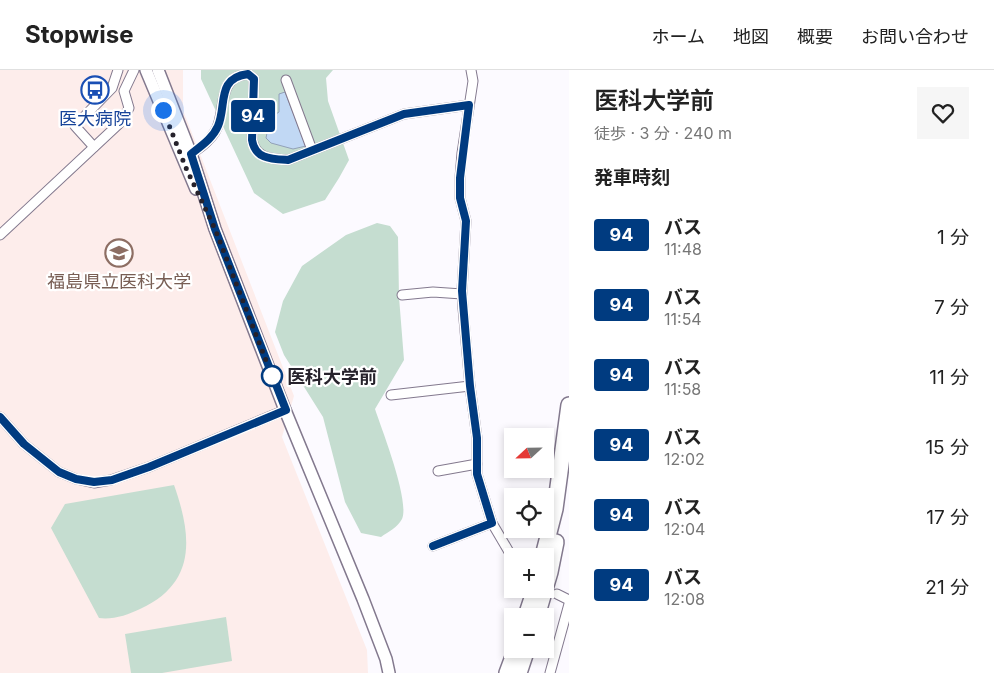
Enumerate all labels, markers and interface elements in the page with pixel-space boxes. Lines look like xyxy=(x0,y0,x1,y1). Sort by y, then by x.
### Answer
text: Stopwise xyxy=(25,20,133,49)
text: ホーム xyxy=(652,26,705,47)
text: 地図 xyxy=(733,26,769,47)
text: 概要 xyxy=(797,26,833,47)
text: お問い合わせ xyxy=(861,26,969,47)
bus stop icon: 医大病院 xyxy=(80,75,110,105)
text: 医科大学前 xyxy=(594,86,714,115)
button: heart xyxy=(917,87,969,139)
your location xyxy=(151,98,176,123)
line badge: 94 xyxy=(230,100,276,132)
text: 94 xyxy=(241,105,265,126)
place label: 医大病院 xyxy=(59,108,131,129)
text: 徒歩 · 3 分 · 240 m xyxy=(594,123,732,143)
text: 発車時刻 xyxy=(594,166,670,189)
text: バス xyxy=(664,216,702,239)
text: 94 xyxy=(610,224,633,245)
text: 1 分 xyxy=(937,226,969,249)
school or university icon: 福島県立医科大学 xyxy=(104,238,134,268)
text: 11:48 xyxy=(664,239,702,259)
place label: 福島県立医科大学 xyxy=(47,271,191,292)
text: バス xyxy=(664,286,702,309)
text: 94 xyxy=(610,294,633,315)
text: 7 分 xyxy=(934,296,969,319)
text: 11:54 xyxy=(664,309,702,329)
text: バス xyxy=(664,356,702,379)
text: 94 xyxy=(610,364,633,385)
marker: 医科大学前 xyxy=(261,365,283,387)
place label: 医科大学前 xyxy=(287,366,377,387)
text: 11 分 xyxy=(929,366,969,389)
text: 11:58 xyxy=(664,379,701,399)
text: バス xyxy=(664,426,702,449)
north arrow xyxy=(504,428,554,478)
map controls xyxy=(504,428,554,658)
text: 94 xyxy=(610,434,633,455)
text: 15 分 xyxy=(925,436,969,459)
text: 12:02 xyxy=(664,449,705,469)
button: locate xyxy=(504,488,554,538)
text: バス xyxy=(664,496,702,519)
text: 94 xyxy=(610,504,633,525)
text: 17 分 xyxy=(926,506,969,529)
text: 12:04 xyxy=(664,519,705,539)
button: + xyxy=(504,548,554,598)
text: バス xyxy=(664,566,702,589)
text: 94 xyxy=(610,574,633,595)
text: 21 分 xyxy=(925,576,969,599)
text: 12:08 xyxy=(664,589,705,609)
button: − xyxy=(504,608,554,658)

